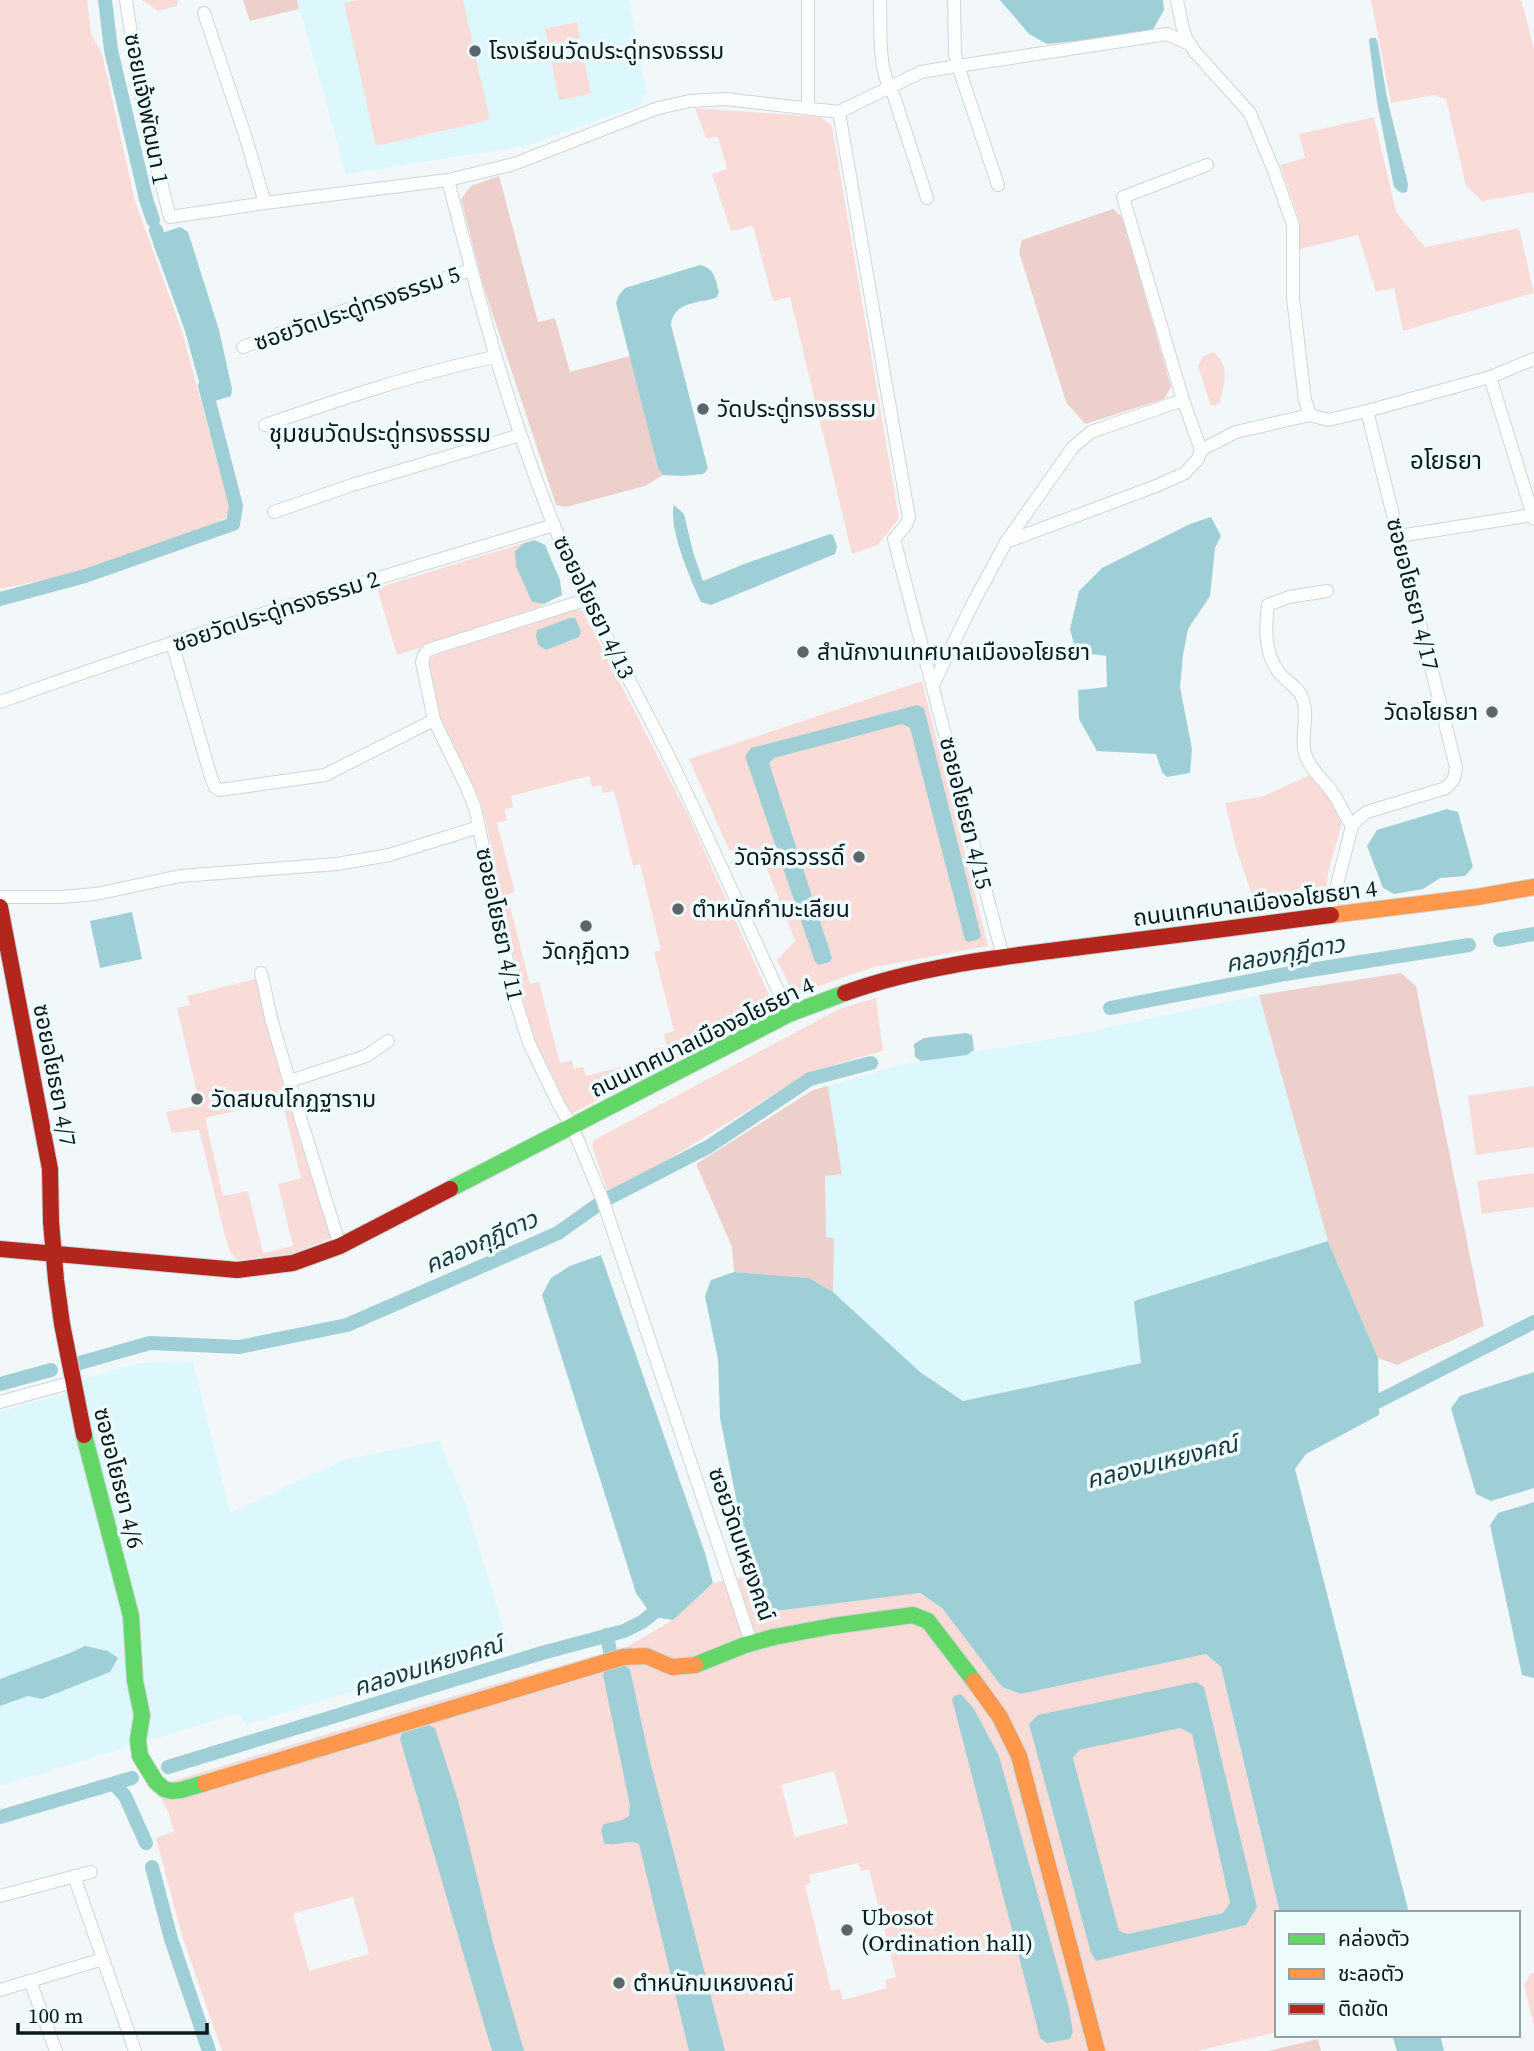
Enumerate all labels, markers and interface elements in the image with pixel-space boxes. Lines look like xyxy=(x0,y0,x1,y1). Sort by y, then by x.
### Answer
street label: ซอยแจ้งพัฒนา 1 xyxy=(117,31,177,187)
place label: โรงเรียนวัดประดู่ทรงธรรม xyxy=(489,35,724,67)
marker: โรงเรียนวัดประดู่ทรงธรรม xyxy=(467,43,483,59)
street label: ซอยวัดประดู่ทรงธรรม 5 xyxy=(250,258,464,358)
place label: วัดประดู่ทรงธรรม xyxy=(717,393,876,425)
marker: วัดประดู่ทรงธรรม xyxy=(695,401,711,417)
district label: ชุมชนวัดประดู่ทรงธรรม xyxy=(269,417,491,450)
district label: อโยธยา xyxy=(1410,444,1482,477)
street label: ซอยอโยธยา 4/17 xyxy=(1379,515,1447,673)
street label: ซอยอโยธยา 4/13 xyxy=(545,530,643,684)
street label: ซอยวัดประดู่ทรงธรรม 2 xyxy=(168,562,384,660)
place label: สำนักงานเทศบาลเมืองอโยธยา xyxy=(817,636,1090,668)
marker: สำนักงานเทศบาลเมืองอโยธยา xyxy=(795,644,811,660)
place label: วัดอโยธยา xyxy=(1384,696,1478,728)
marker: วัดอโยธยา xyxy=(1484,704,1500,720)
street label: ซอยอโยธยา 4/15 xyxy=(932,734,1000,892)
place label: วัดจักรวรรดิ์ xyxy=(734,841,845,873)
street label: ซอยอโยธยา 4/11 xyxy=(468,844,532,1004)
marker: วัดจักรวรรดิ์ xyxy=(851,849,867,865)
street label: ถนนเทศบาลเมืองอโยธยา 4 xyxy=(1131,872,1379,934)
place label: ตำหนักกำมะเลียน xyxy=(692,893,850,925)
marker: ตำหนักกำมะเลียน xyxy=(670,901,686,917)
marker: วัดกุฎีดาว xyxy=(578,918,594,934)
water label: คลองกุฎีดาว xyxy=(1223,927,1348,980)
place label: วัดกุฎีดาว xyxy=(542,935,630,967)
street label: ถนนเทศบาลเมืองอโยธยา 4 xyxy=(585,969,820,1105)
street label: ซอยอโยธยา 4/7 xyxy=(26,1001,84,1149)
place label: วัดสมณโกฏฐาราม xyxy=(211,1083,376,1115)
marker: วัดสมณโกฏฐาราม xyxy=(189,1091,205,1107)
water label: คลองกุฎีดาว xyxy=(419,1202,544,1281)
street label: ซอยอโยธยา 4/6 xyxy=(86,1404,152,1552)
water label: คลองมเหยงคณ์ xyxy=(1083,1426,1245,1496)
street label: ซอยวัดมเหยงคณ์ xyxy=(701,1463,783,1625)
water label: คลองมเหยงคณ์ xyxy=(349,1626,510,1704)
place label: Ubosot (Ordination hall) xyxy=(861,1901,1033,1959)
legend xyxy=(1275,1911,1520,2037)
marker: Ubosot (Ordination hall) xyxy=(839,1922,855,1938)
text: คล่องตัว xyxy=(1338,1924,1410,1953)
text: ชะลอตัว xyxy=(1338,1959,1404,1988)
place label: ตำหนักมเหยงคณ์ xyxy=(633,1967,794,1999)
marker: ตำหนักมเหยงคณ์ xyxy=(611,1975,627,1991)
scale bar xyxy=(18,1992,206,2036)
text: ติดขัด xyxy=(1338,1994,1389,2023)
text: 100 m xyxy=(28,2001,83,2030)

